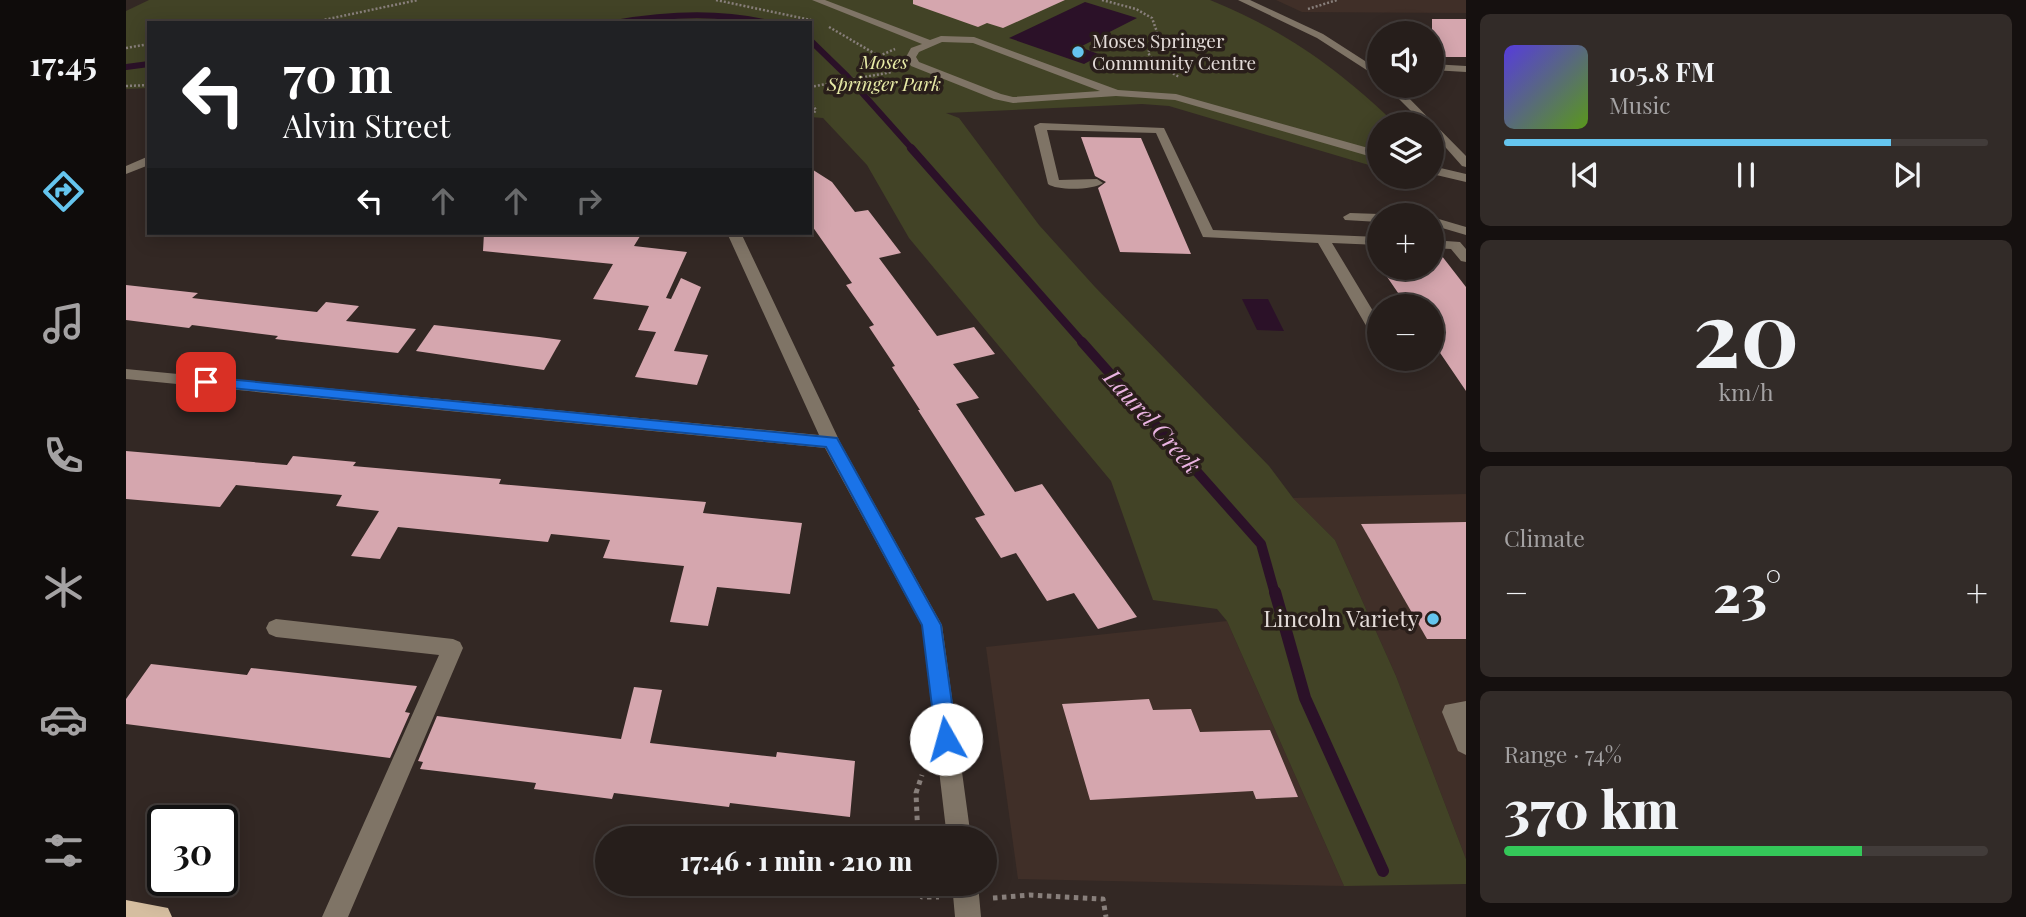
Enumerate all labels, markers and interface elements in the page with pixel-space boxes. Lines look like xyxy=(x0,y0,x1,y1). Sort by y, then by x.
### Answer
map controls xyxy=(1367,21,1444,371)
button: sound xyxy=(1367,21,1444,98)
place label: Moses Springer Community Centre xyxy=(1092,27,1256,75)
text: 70 m xyxy=(283,40,393,105)
text: 17:45 xyxy=(29,41,97,84)
marker: Moses Springer Community Centre xyxy=(1070,44,1086,60)
park label: Moses Springer Park xyxy=(826,48,941,96)
icon: left xyxy=(168,49,259,140)
text: 105.8 FM xyxy=(1609,54,1715,89)
text: Music xyxy=(1609,89,1670,120)
text: Alvin Street xyxy=(283,103,450,146)
button: layers xyxy=(1367,112,1444,189)
icon: previous xyxy=(1566,156,1604,194)
icon: pause xyxy=(1727,156,1765,194)
icon: next xyxy=(1888,156,1926,194)
icon: directions xyxy=(39,167,88,216)
icon: left xyxy=(351,182,389,220)
icon: ahead xyxy=(424,182,462,220)
icon: ahead xyxy=(497,182,535,220)
icon: right xyxy=(570,182,608,220)
button: + xyxy=(1367,203,1444,280)
text: 20 xyxy=(1693,270,1799,391)
button: − xyxy=(1367,294,1444,371)
icon: music xyxy=(39,299,88,348)
pin xyxy=(176,352,236,412)
water label: Laurel Creek xyxy=(1097,361,1209,480)
icon: arrive xyxy=(187,363,225,401)
text: km/h xyxy=(1718,376,1774,407)
icon: phone xyxy=(39,431,88,480)
text: Climate xyxy=(1504,522,1585,553)
text: 23° xyxy=(1713,557,1781,626)
icon: climate xyxy=(39,563,88,612)
text: − xyxy=(1504,566,1529,617)
text: + xyxy=(1966,566,1988,617)
place label: Lincoln Variety xyxy=(1263,602,1419,633)
marker: Lincoln Variety xyxy=(1425,611,1441,627)
icon: car xyxy=(39,695,88,744)
position arrow xyxy=(909,702,983,776)
text: Range · 74% xyxy=(1504,738,1622,769)
text: 370 km xyxy=(1504,773,1679,842)
speed limit sign: 30 xyxy=(147,805,238,896)
icon: filters xyxy=(39,826,88,875)
text: 17:46 · 1 min · 210 m xyxy=(680,843,912,878)

